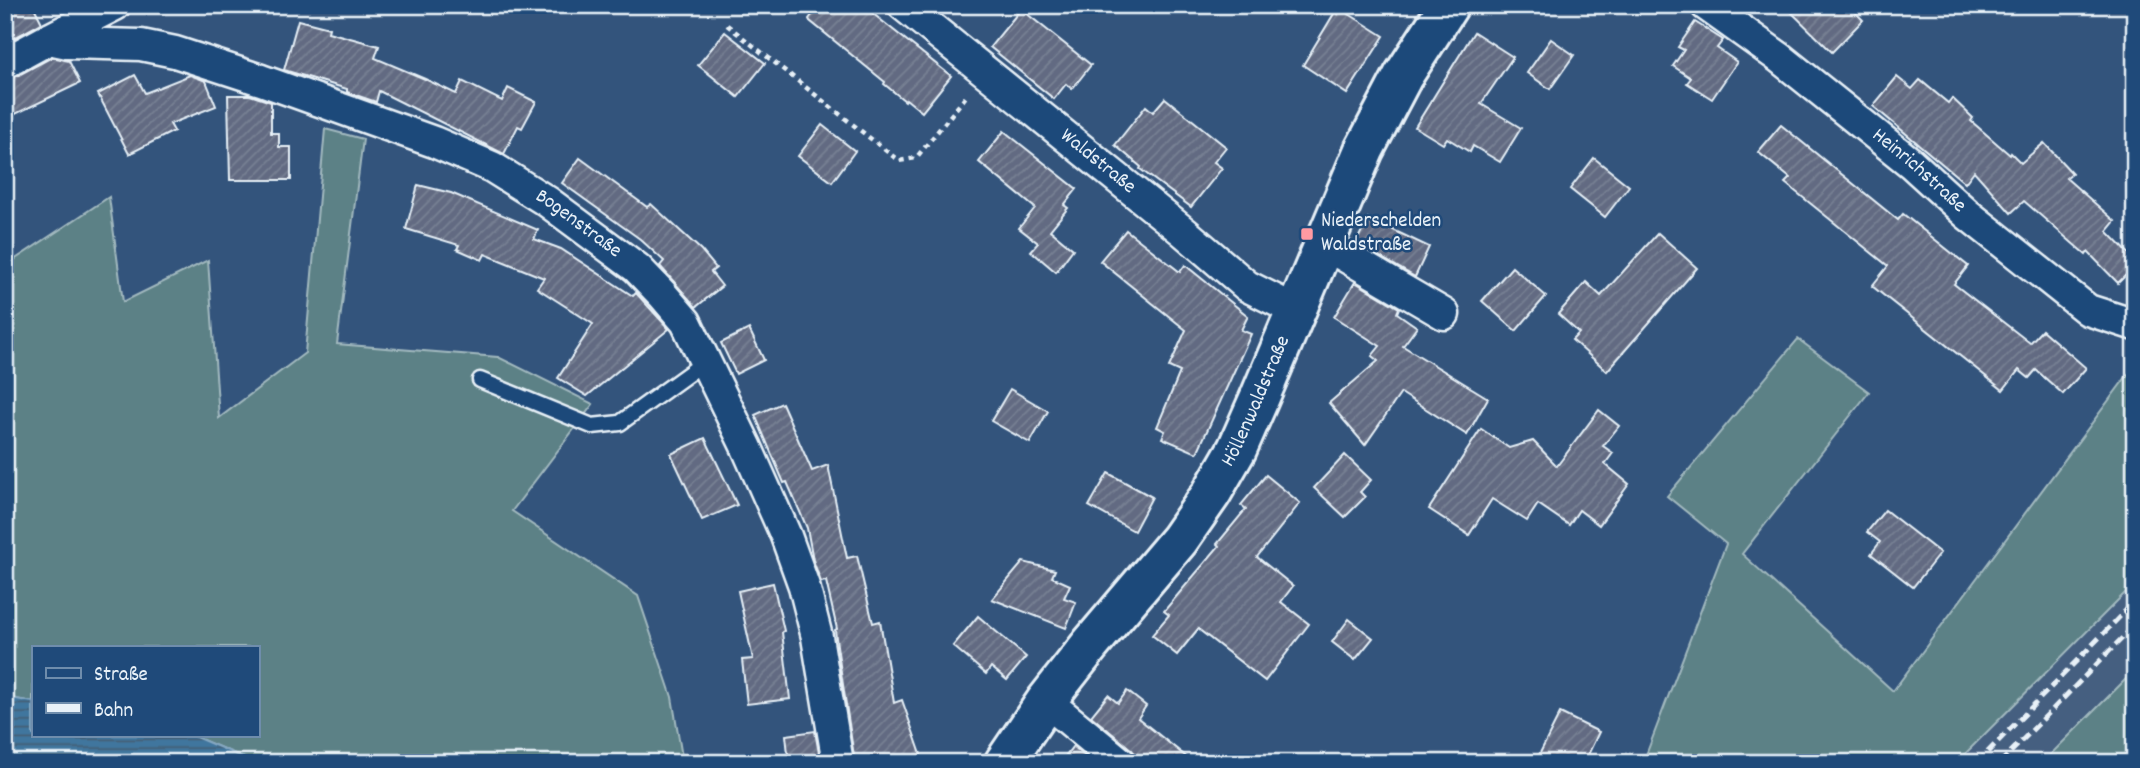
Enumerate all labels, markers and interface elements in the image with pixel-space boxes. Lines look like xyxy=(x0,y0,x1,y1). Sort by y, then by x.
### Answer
street label: Waldstraße xyxy=(1053,122,1142,202)
street label: Heinrichstraße xyxy=(1865,122,1972,221)
street label: Bogenstraße xyxy=(529,182,627,266)
place label: Niederschelden Waldstraße xyxy=(1321,207,1441,261)
marker: Niederschelden Waldstraße xyxy=(1299,226,1315,242)
street label: Höllenwaldstraße xyxy=(1214,331,1299,473)
legend xyxy=(32,646,259,736)
text: Straße xyxy=(94,661,148,691)
text: Bahn xyxy=(94,697,133,727)

